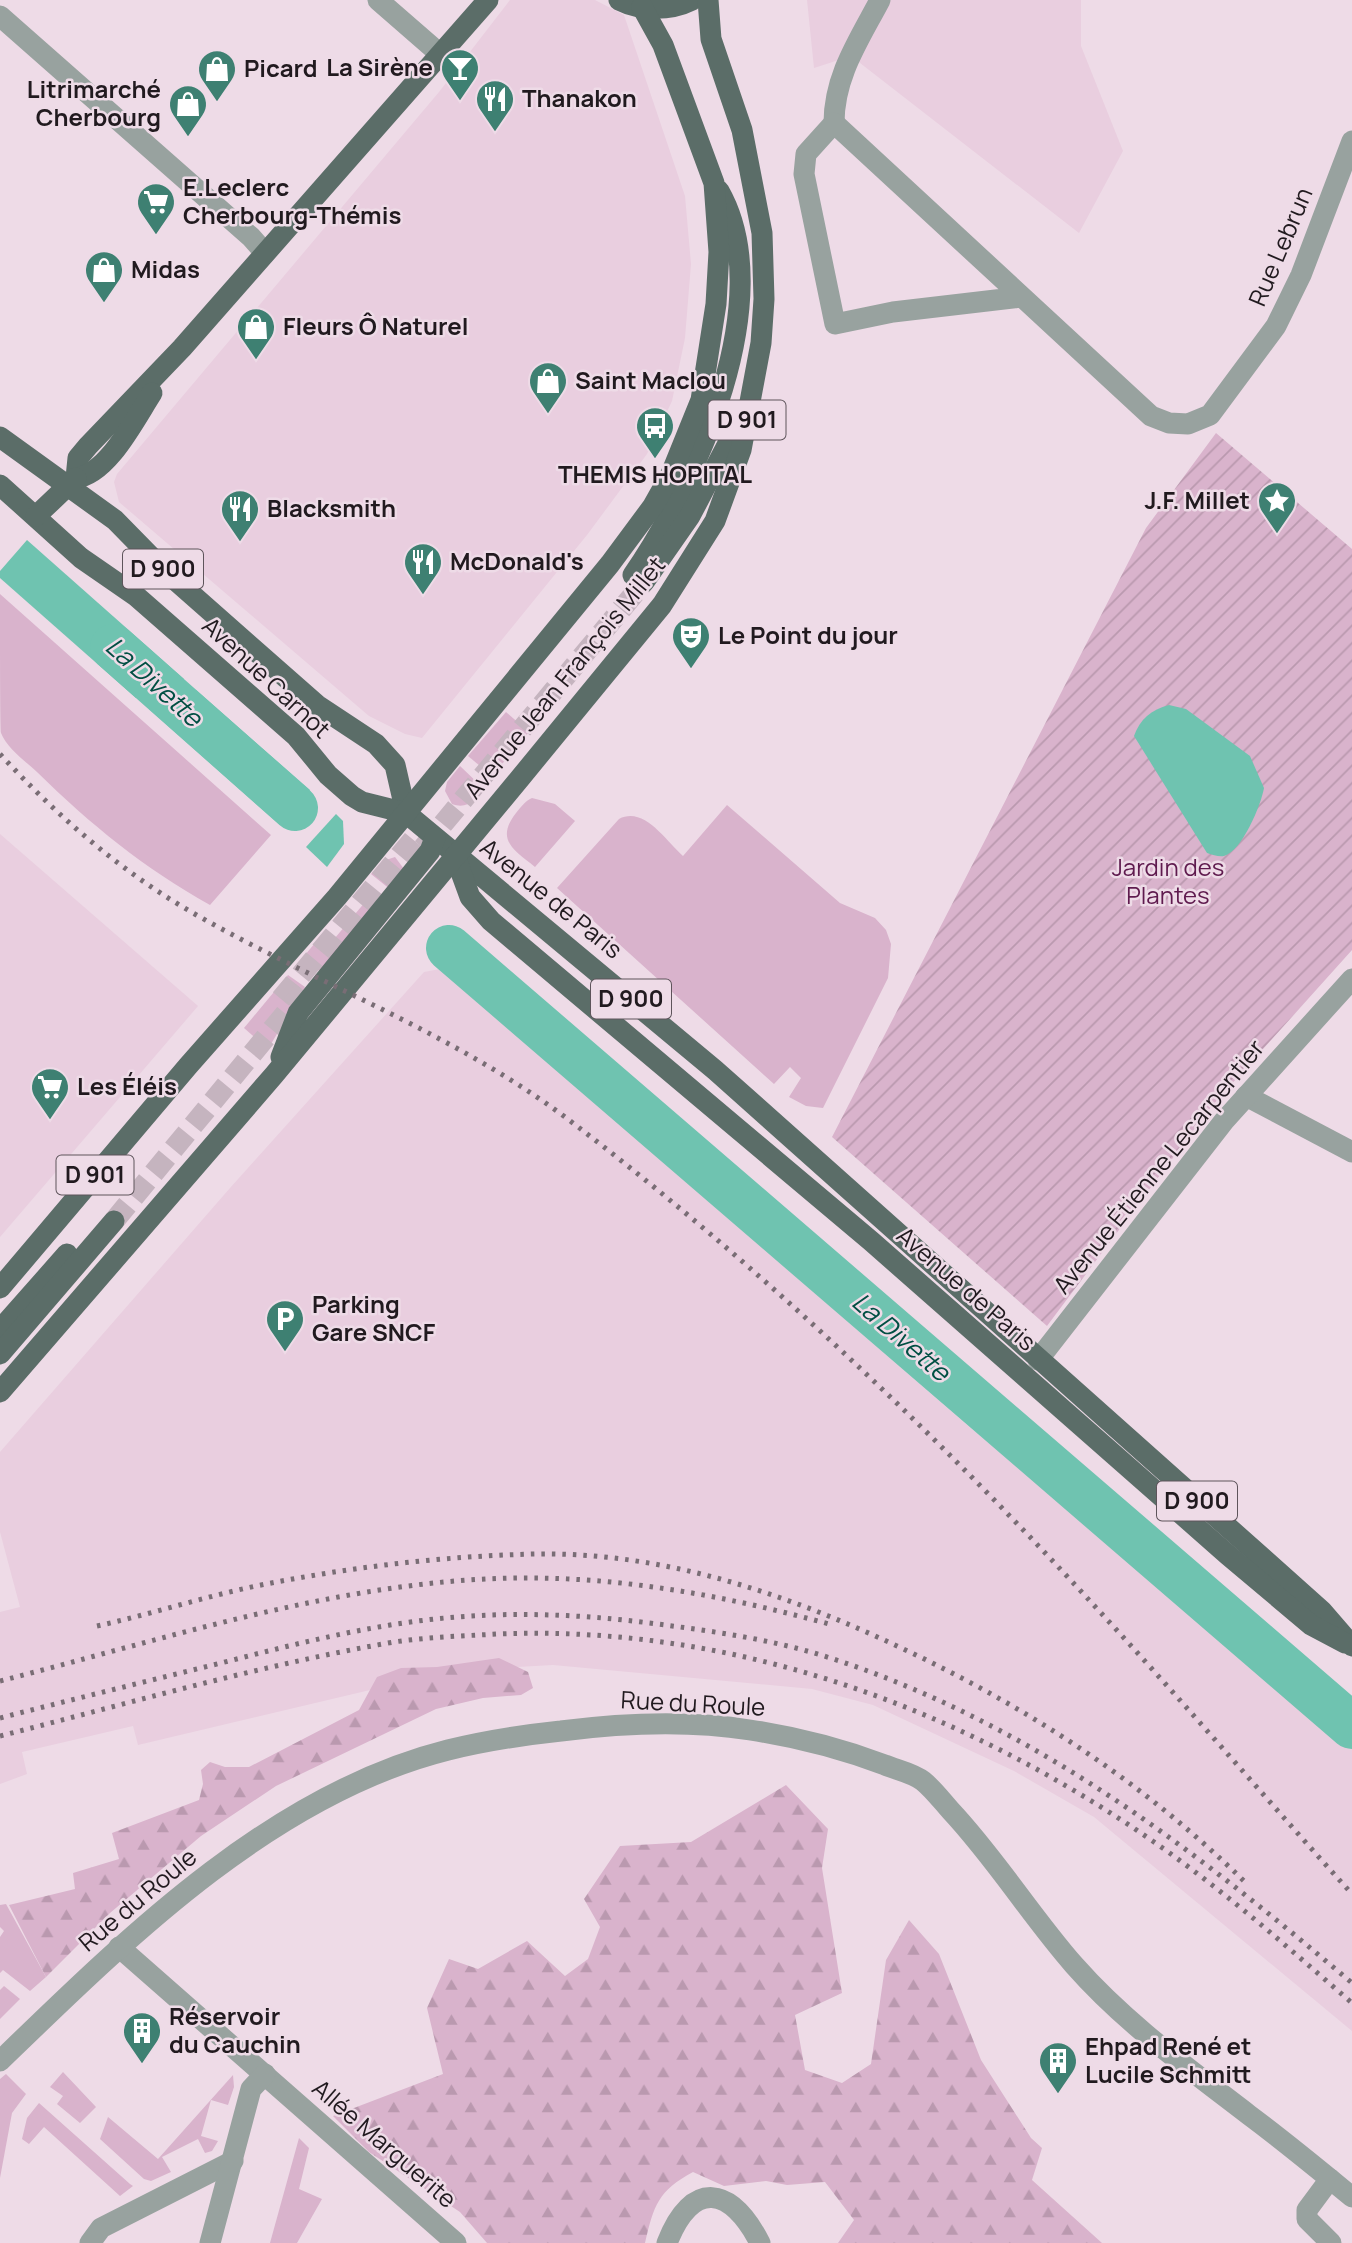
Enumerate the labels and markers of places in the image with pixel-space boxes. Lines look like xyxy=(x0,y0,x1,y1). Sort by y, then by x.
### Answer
bar icon: La Sirène xyxy=(439,47,481,102)
shop icon: Picard xyxy=(196,48,238,103)
place label: La Sirène xyxy=(326,50,433,83)
place label: Picard xyxy=(244,51,318,84)
place label: Litrimarché Cherbourg xyxy=(27,72,161,133)
restaurant icon: Thanakon xyxy=(474,78,516,133)
place label: Thanakon xyxy=(522,81,637,114)
shop icon: Litrimarché Cherbourg xyxy=(167,83,209,138)
place label: E.Leclerc Cherbourg-Thémis xyxy=(183,170,401,231)
supermarket icon: E.Leclerc Cherbourg-Thémis xyxy=(135,181,177,236)
shop icon: Midas xyxy=(83,249,125,304)
place label: Midas xyxy=(131,252,200,285)
shop icon: Fleurs Ô Naturel xyxy=(235,306,277,361)
place label: Fleurs Ô Naturel xyxy=(283,309,468,342)
shop icon: Saint Maclou xyxy=(527,360,569,415)
place label: Saint Maclou xyxy=(575,363,726,396)
bus stop icon: THEMIS HOPITAL xyxy=(634,405,676,460)
place label: THEMIS HOPITAL xyxy=(558,457,752,490)
place icon: J.F. Millet xyxy=(1256,480,1298,535)
place label: J.F. Millet xyxy=(1144,483,1250,516)
restaurant icon: Blacksmith xyxy=(219,488,261,543)
place label: Blacksmith xyxy=(267,491,396,524)
restaurant icon: McDonald's xyxy=(402,541,444,596)
place label: McDonald's xyxy=(450,544,584,577)
theatre icon: Le Point du jour xyxy=(670,615,712,670)
place label: Le Point du jour xyxy=(718,618,898,651)
supermarket icon: Les Éléis xyxy=(29,1066,71,1121)
place label: Les Éléis xyxy=(77,1069,177,1102)
place label: Parking Gare SNCF xyxy=(312,1287,436,1348)
parking icon: Parking Gare SNCF xyxy=(264,1298,306,1353)
place label: Réservoir du Cauchin xyxy=(169,1999,301,2060)
building icon: Réservoir du Cauchin xyxy=(121,2010,163,2065)
place label: Ehpad René et Lucile Schmitt xyxy=(1085,2029,1251,2090)
building icon: Ehpad René et Lucile Schmitt xyxy=(1037,2040,1079,2095)

